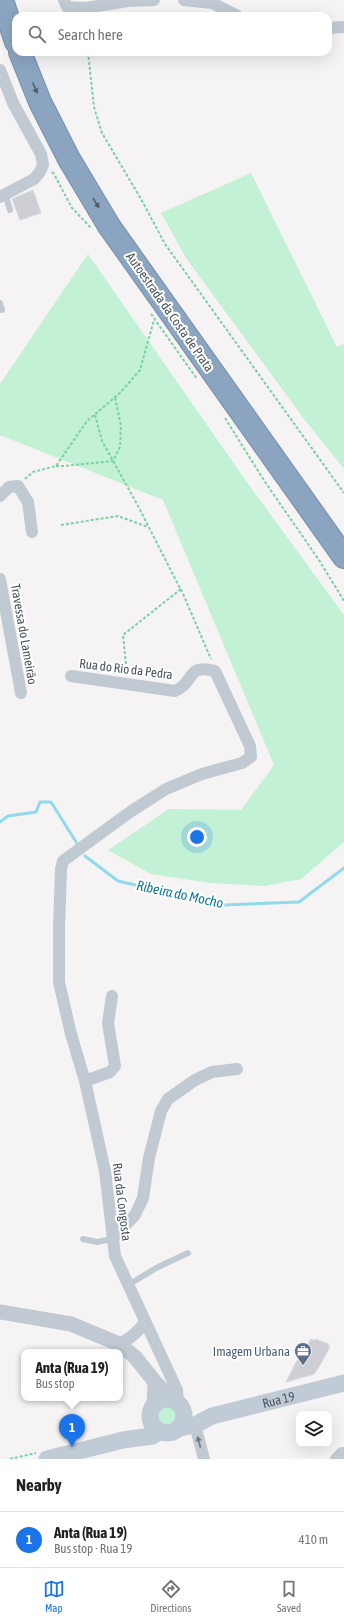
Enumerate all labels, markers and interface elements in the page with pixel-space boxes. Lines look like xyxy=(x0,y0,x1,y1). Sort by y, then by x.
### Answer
search box xyxy=(12,12,332,56)
icon: search xyxy=(26,23,48,45)
text: Search here xyxy=(58,26,123,43)
one-way arrow xyxy=(32,83,38,94)
one-way arrow xyxy=(92,197,99,209)
street label: Autoestrada da Costa de Prata xyxy=(123,250,217,374)
street label: Travessa do Lameirão xyxy=(8,583,40,685)
street label: Rua do Rio da Pedra xyxy=(78,656,174,682)
your location xyxy=(187,827,207,847)
water label: Ribeira do Mocho xyxy=(135,877,225,911)
street label: Rua da Congosta xyxy=(110,1162,134,1242)
office icon: Imagem Urbana xyxy=(293,1341,313,1366)
place label: Imagem Urbana xyxy=(213,1344,290,1359)
popup xyxy=(21,1349,123,1401)
text: Anta (Rua 19) xyxy=(35,1359,109,1376)
text: Bus stop xyxy=(35,1376,75,1391)
street label: Rua 19 xyxy=(261,1388,296,1411)
map controls xyxy=(296,1411,332,1447)
button: layers xyxy=(296,1411,332,1447)
pin: 1 xyxy=(59,1414,85,1447)
one-way arrow xyxy=(196,1436,202,1448)
text: Nearby xyxy=(16,1475,62,1495)
text: Anta (Rua 19) xyxy=(54,1524,127,1541)
text: 1 xyxy=(26,1532,32,1547)
text: 410 m xyxy=(299,1532,328,1547)
text: Bus stop · Rua 19 xyxy=(54,1541,132,1556)
tab: Map xyxy=(43,1578,65,1614)
tab: Directions xyxy=(150,1578,191,1614)
tab: Saved xyxy=(277,1578,301,1614)

